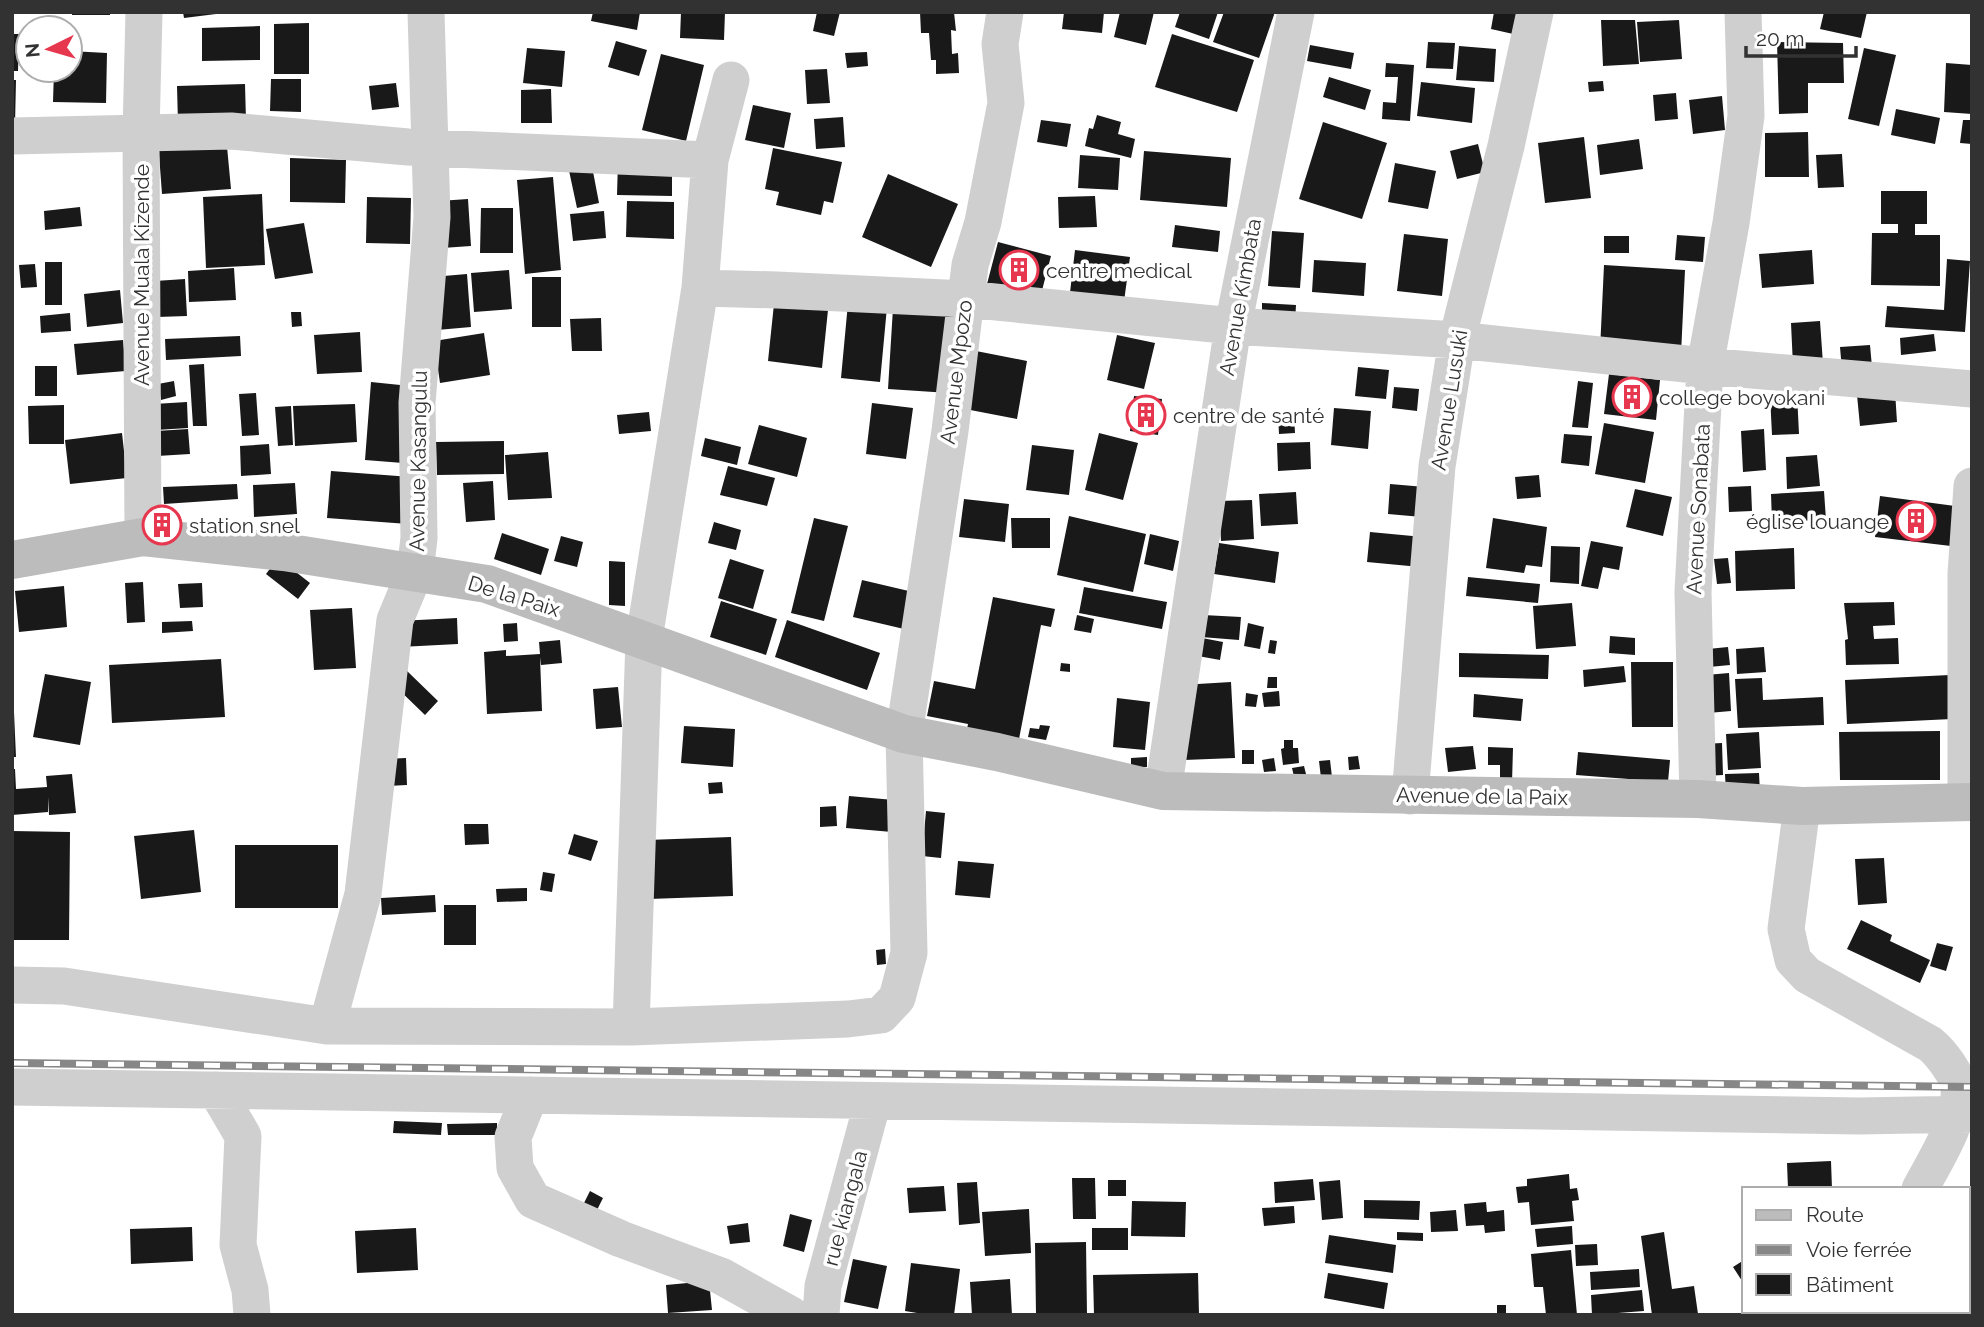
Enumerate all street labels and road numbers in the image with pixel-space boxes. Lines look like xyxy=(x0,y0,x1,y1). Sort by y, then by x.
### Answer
street label: Avenue Muala Kizende xyxy=(129,164,154,386)
street label: Avenue Kimbata xyxy=(1214,216,1266,378)
street label: Avenue Mpozo xyxy=(935,298,977,446)
street label: Avenue Lusuki xyxy=(1426,328,1472,472)
street label: Avenue Kasangulu xyxy=(404,370,432,552)
street label: Avenue Sonabata xyxy=(1681,423,1715,595)
street label: De la Paix xyxy=(465,570,563,622)
street label: Avenue de la Paix xyxy=(1396,782,1569,810)
street label: rue kiangala xyxy=(818,1148,872,1268)

